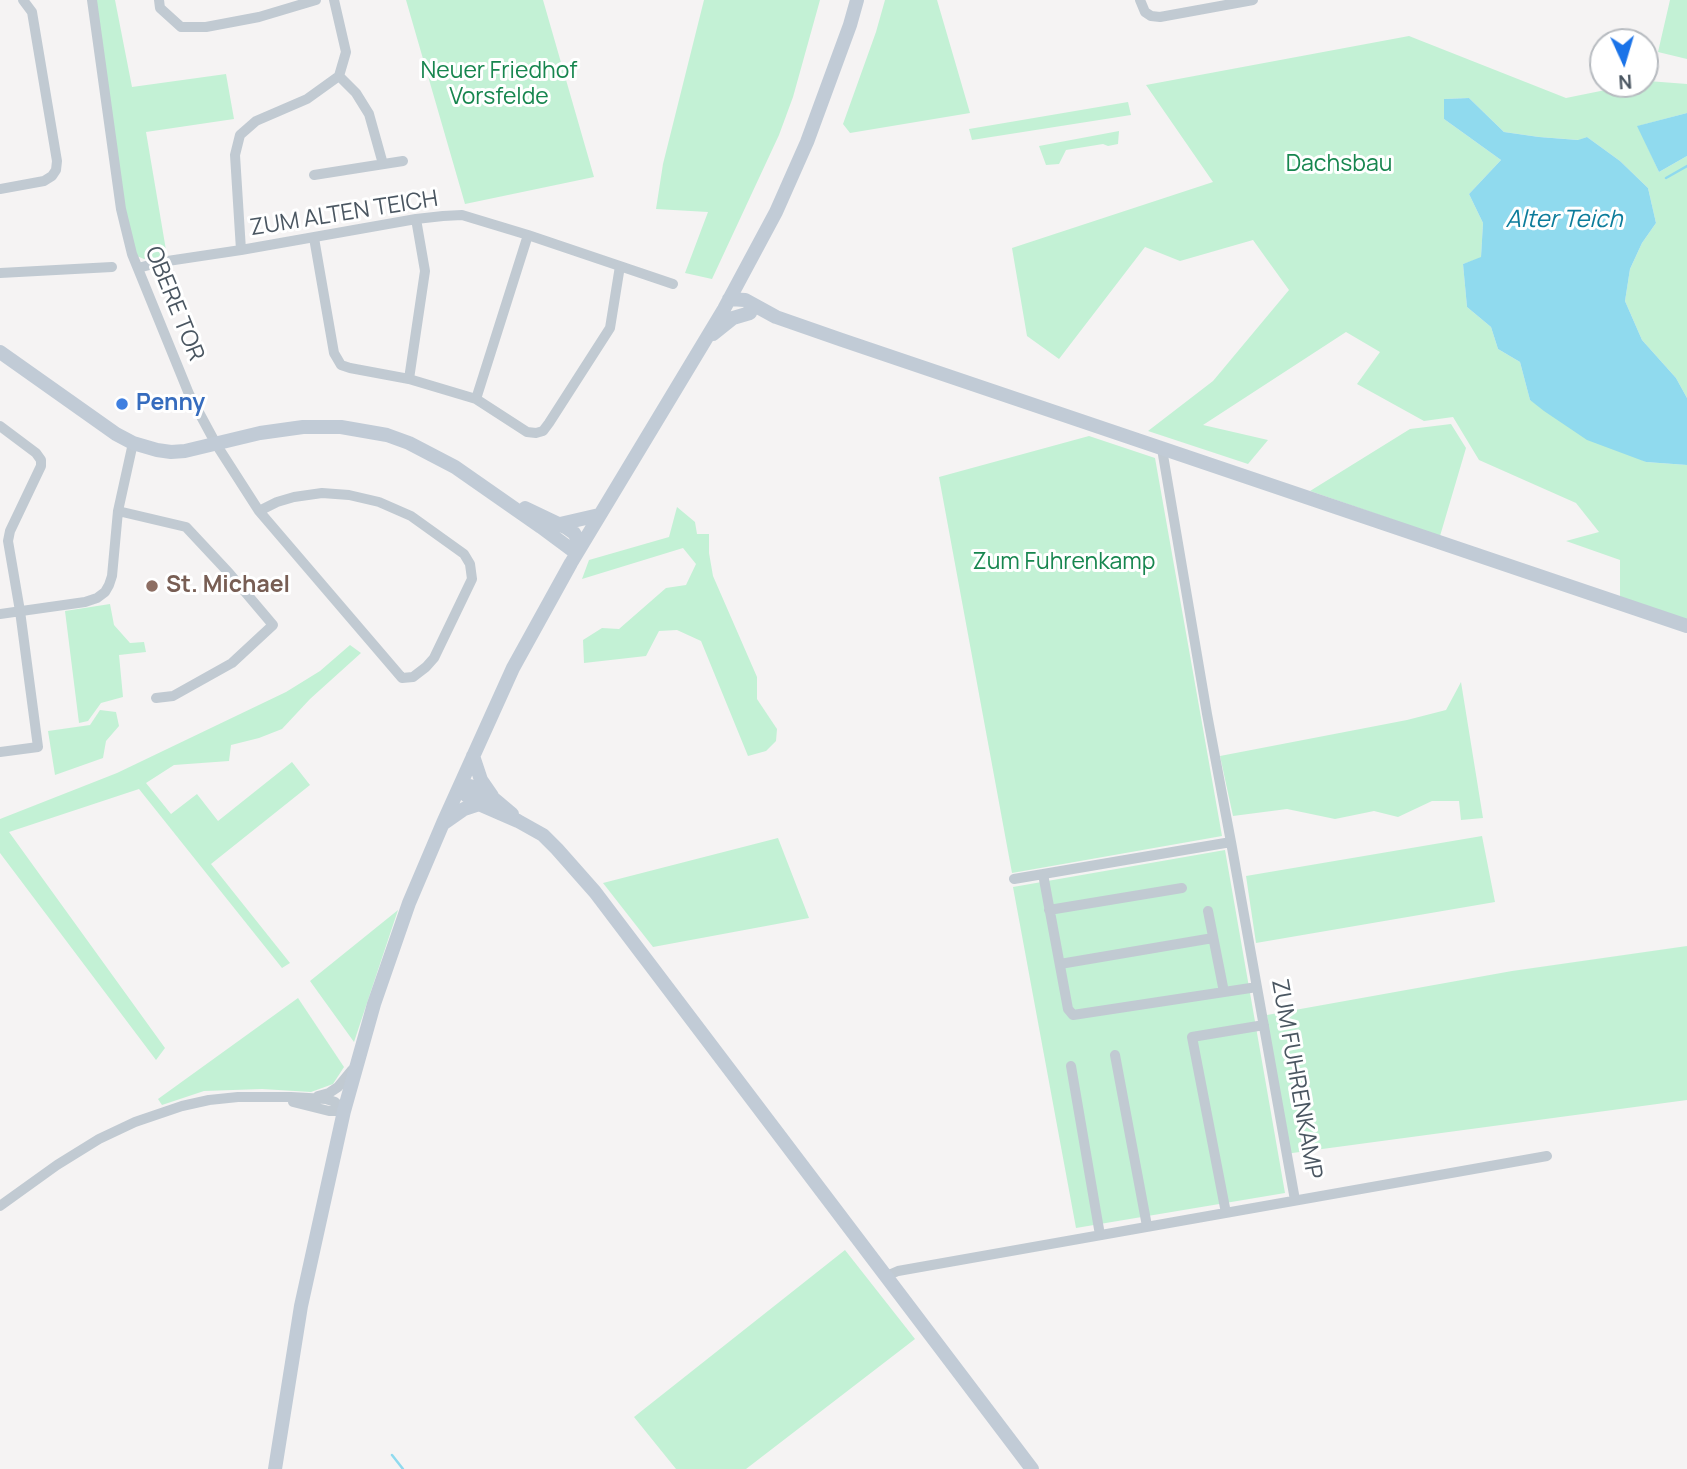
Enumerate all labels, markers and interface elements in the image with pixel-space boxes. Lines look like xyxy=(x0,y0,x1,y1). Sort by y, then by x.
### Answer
north arrow xyxy=(1589,28,1659,98)
park label: Neuer Friedhof Vorsfelde xyxy=(421,58,577,112)
text: N xyxy=(1618,69,1633,95)
park label: Dachsbau xyxy=(1286,151,1392,179)
street label: ZUM ALTEN TEICH xyxy=(248,186,440,242)
water label: Alter Teich xyxy=(1506,206,1622,234)
street label: OBERE TOR xyxy=(139,243,209,365)
place label: Penny xyxy=(136,390,205,418)
marker: Penny xyxy=(114,396,130,412)
park label: Zum Fuhrenkamp xyxy=(973,549,1155,577)
place label: St. Michael xyxy=(166,572,290,600)
marker: St. Michael xyxy=(144,578,160,594)
street label: ZUM FUHRENKAMP xyxy=(1265,977,1327,1181)

